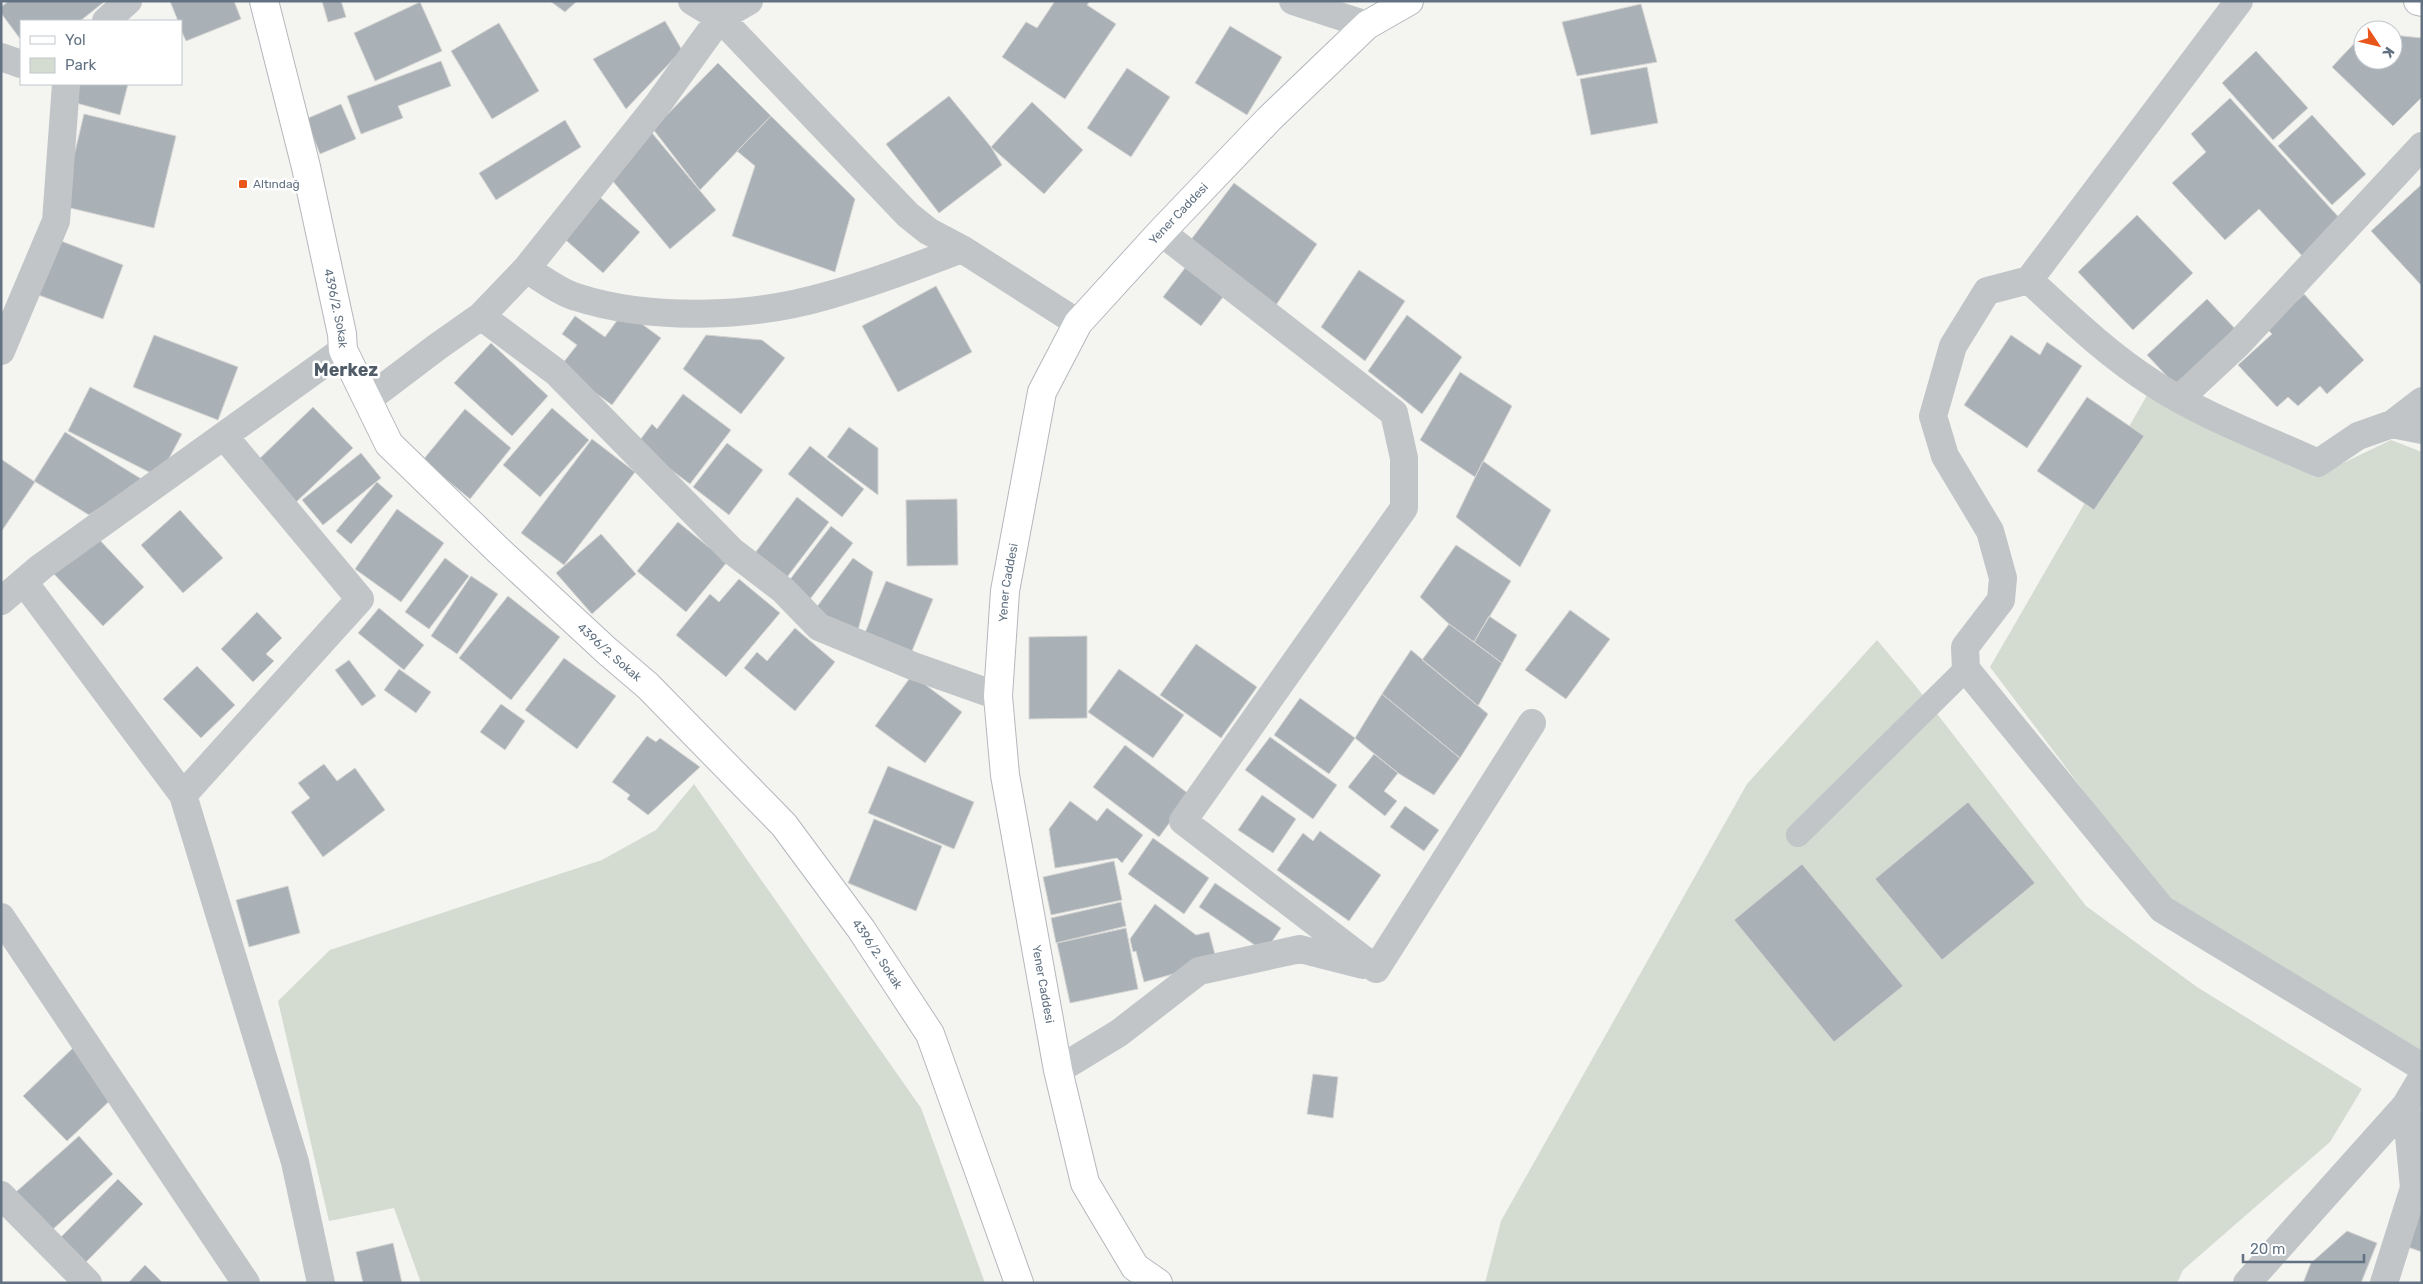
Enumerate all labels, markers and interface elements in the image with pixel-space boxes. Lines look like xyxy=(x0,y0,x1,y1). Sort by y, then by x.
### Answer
legend xyxy=(20,20,182,85)
north arrow xyxy=(2353,20,2403,70)
text: Yol xyxy=(65,31,86,49)
text: K xyxy=(2378,43,2398,61)
text: Park xyxy=(65,56,96,74)
place label: Altındağ xyxy=(253,177,300,191)
marker: Altındağ xyxy=(237,178,249,190)
street label: Yener Caddesi xyxy=(1146,180,1211,247)
street label: 4396/2. Sokak xyxy=(321,268,350,350)
district label: Merkez xyxy=(314,359,378,381)
street label: Yener Caddesi xyxy=(996,542,1021,622)
street label: 4396/2. Sokak xyxy=(575,620,645,685)
street label: 4396/2. Sokak xyxy=(849,916,906,992)
street label: Yener Caddesi xyxy=(1029,944,1057,1024)
scale bar xyxy=(2243,1232,2364,1264)
text: 20 m xyxy=(2250,1240,2285,1258)

